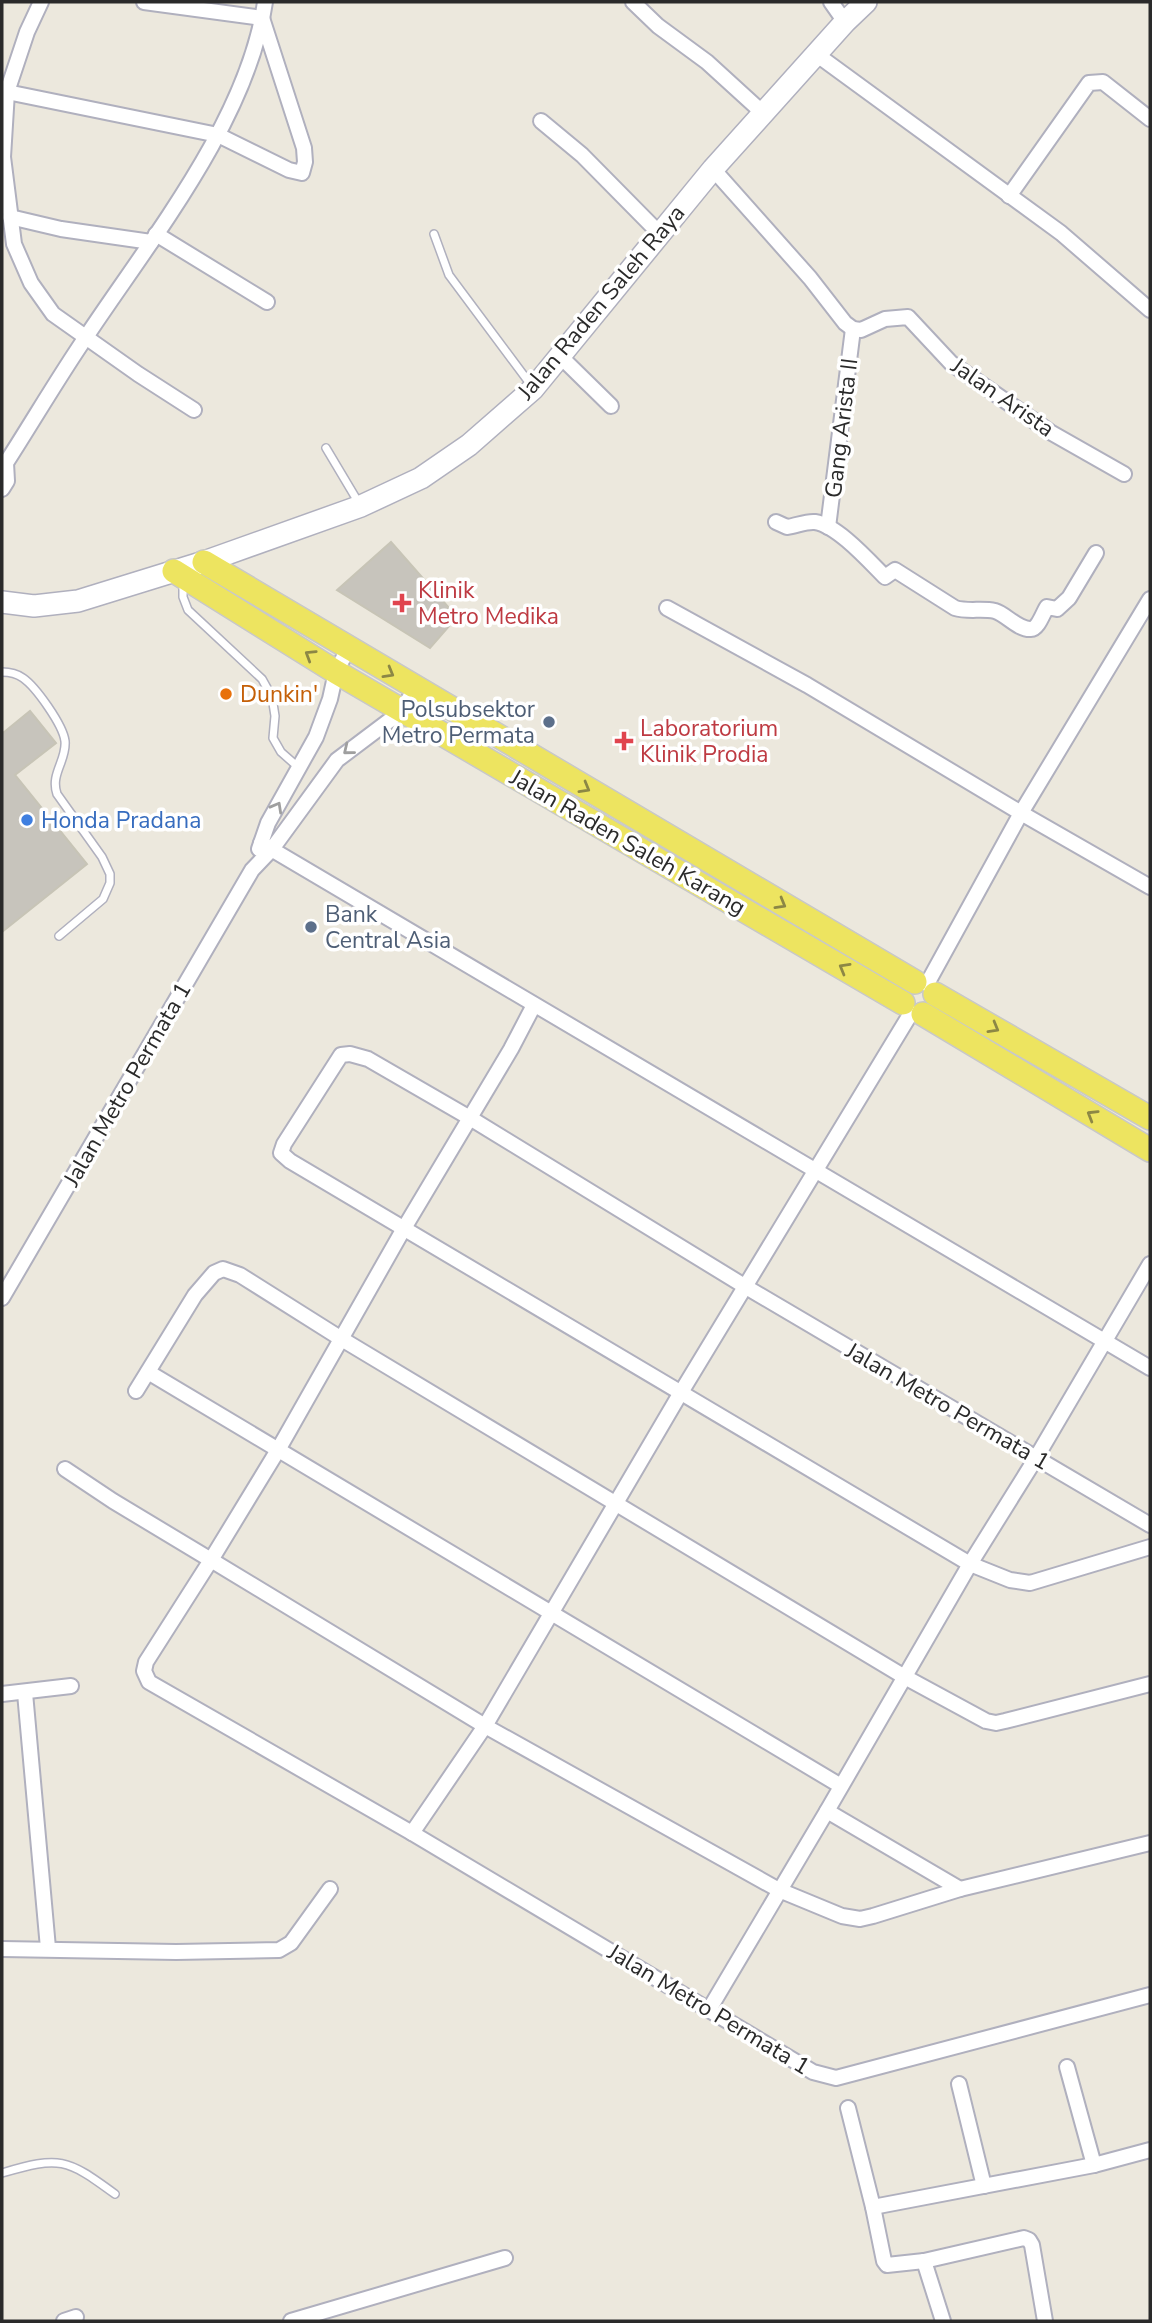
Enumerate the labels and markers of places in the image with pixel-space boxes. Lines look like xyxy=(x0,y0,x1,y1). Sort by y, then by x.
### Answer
place label: Klinik Metro Medika xyxy=(418,575,559,632)
marker: Klinik Metro Medika xyxy=(392,593,412,613)
place label: Dunkin' xyxy=(240,679,318,710)
marker: Dunkin' xyxy=(218,686,234,702)
place label: Polsubsektor Metro Permata xyxy=(382,694,536,751)
place label: Laboratorium Klinik Prodia xyxy=(640,713,778,770)
marker: Polsubsektor Metro Permata xyxy=(541,714,557,730)
marker: Laboratorium Klinik Prodia xyxy=(614,731,634,751)
place label: Honda Pradana xyxy=(41,805,201,836)
marker: Honda Pradana xyxy=(19,812,35,828)
place label: Bank Central Asia xyxy=(325,899,451,956)
marker: Bank Central Asia xyxy=(303,919,319,935)

